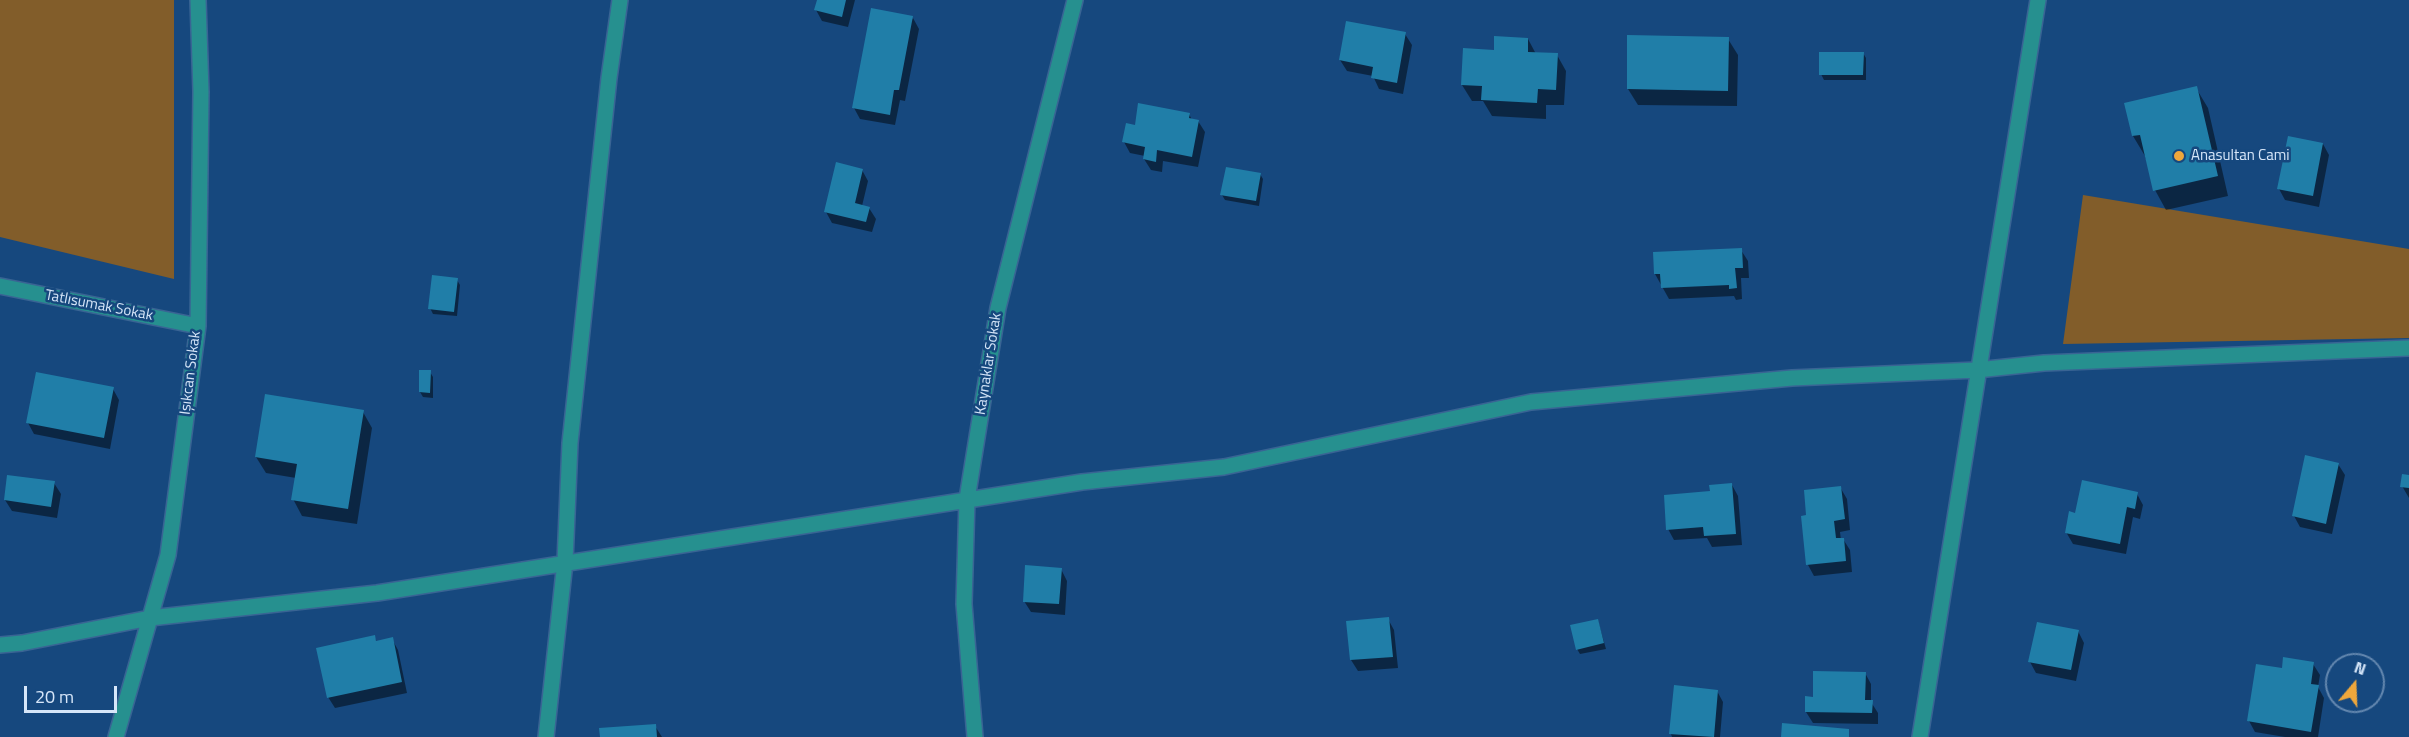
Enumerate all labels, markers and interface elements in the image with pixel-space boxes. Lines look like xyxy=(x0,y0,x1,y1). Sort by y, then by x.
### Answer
place label: Anasultan Cami xyxy=(2191,147,2290,165)
marker: Anasultan Cami xyxy=(2172,149,2186,163)
street label: Tatlısumak Sokak xyxy=(44,287,154,325)
street label: Kaynaklar Sokak xyxy=(972,312,1006,416)
street label: Işıkcan Sokak xyxy=(177,330,205,416)
north arrow xyxy=(2325,653,2385,713)
text: N xyxy=(2351,655,2369,681)
scale bar xyxy=(27,674,120,712)
text: 20 m xyxy=(35,683,74,710)

